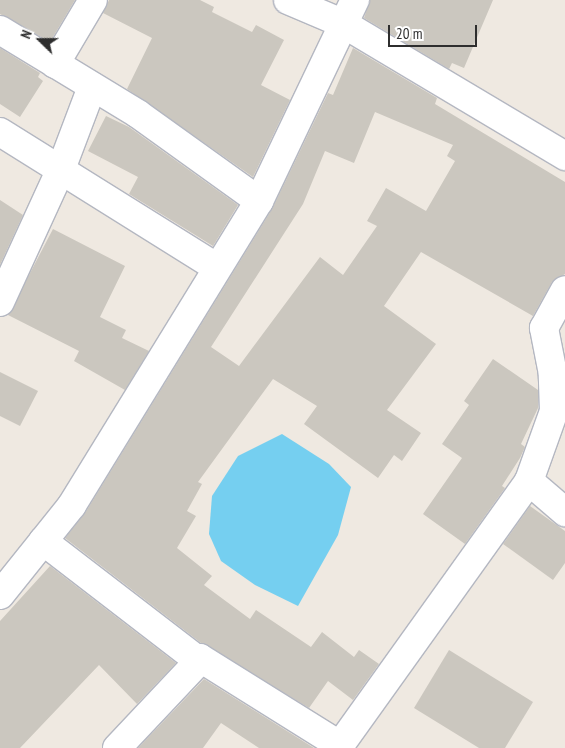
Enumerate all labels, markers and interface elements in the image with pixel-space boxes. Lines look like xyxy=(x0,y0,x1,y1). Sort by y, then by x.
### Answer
north arrow xyxy=(15,15,65,65)
scale bar xyxy=(390,15,479,47)
text: 20 m xyxy=(396,24,422,43)
text: N xyxy=(16,28,36,41)

